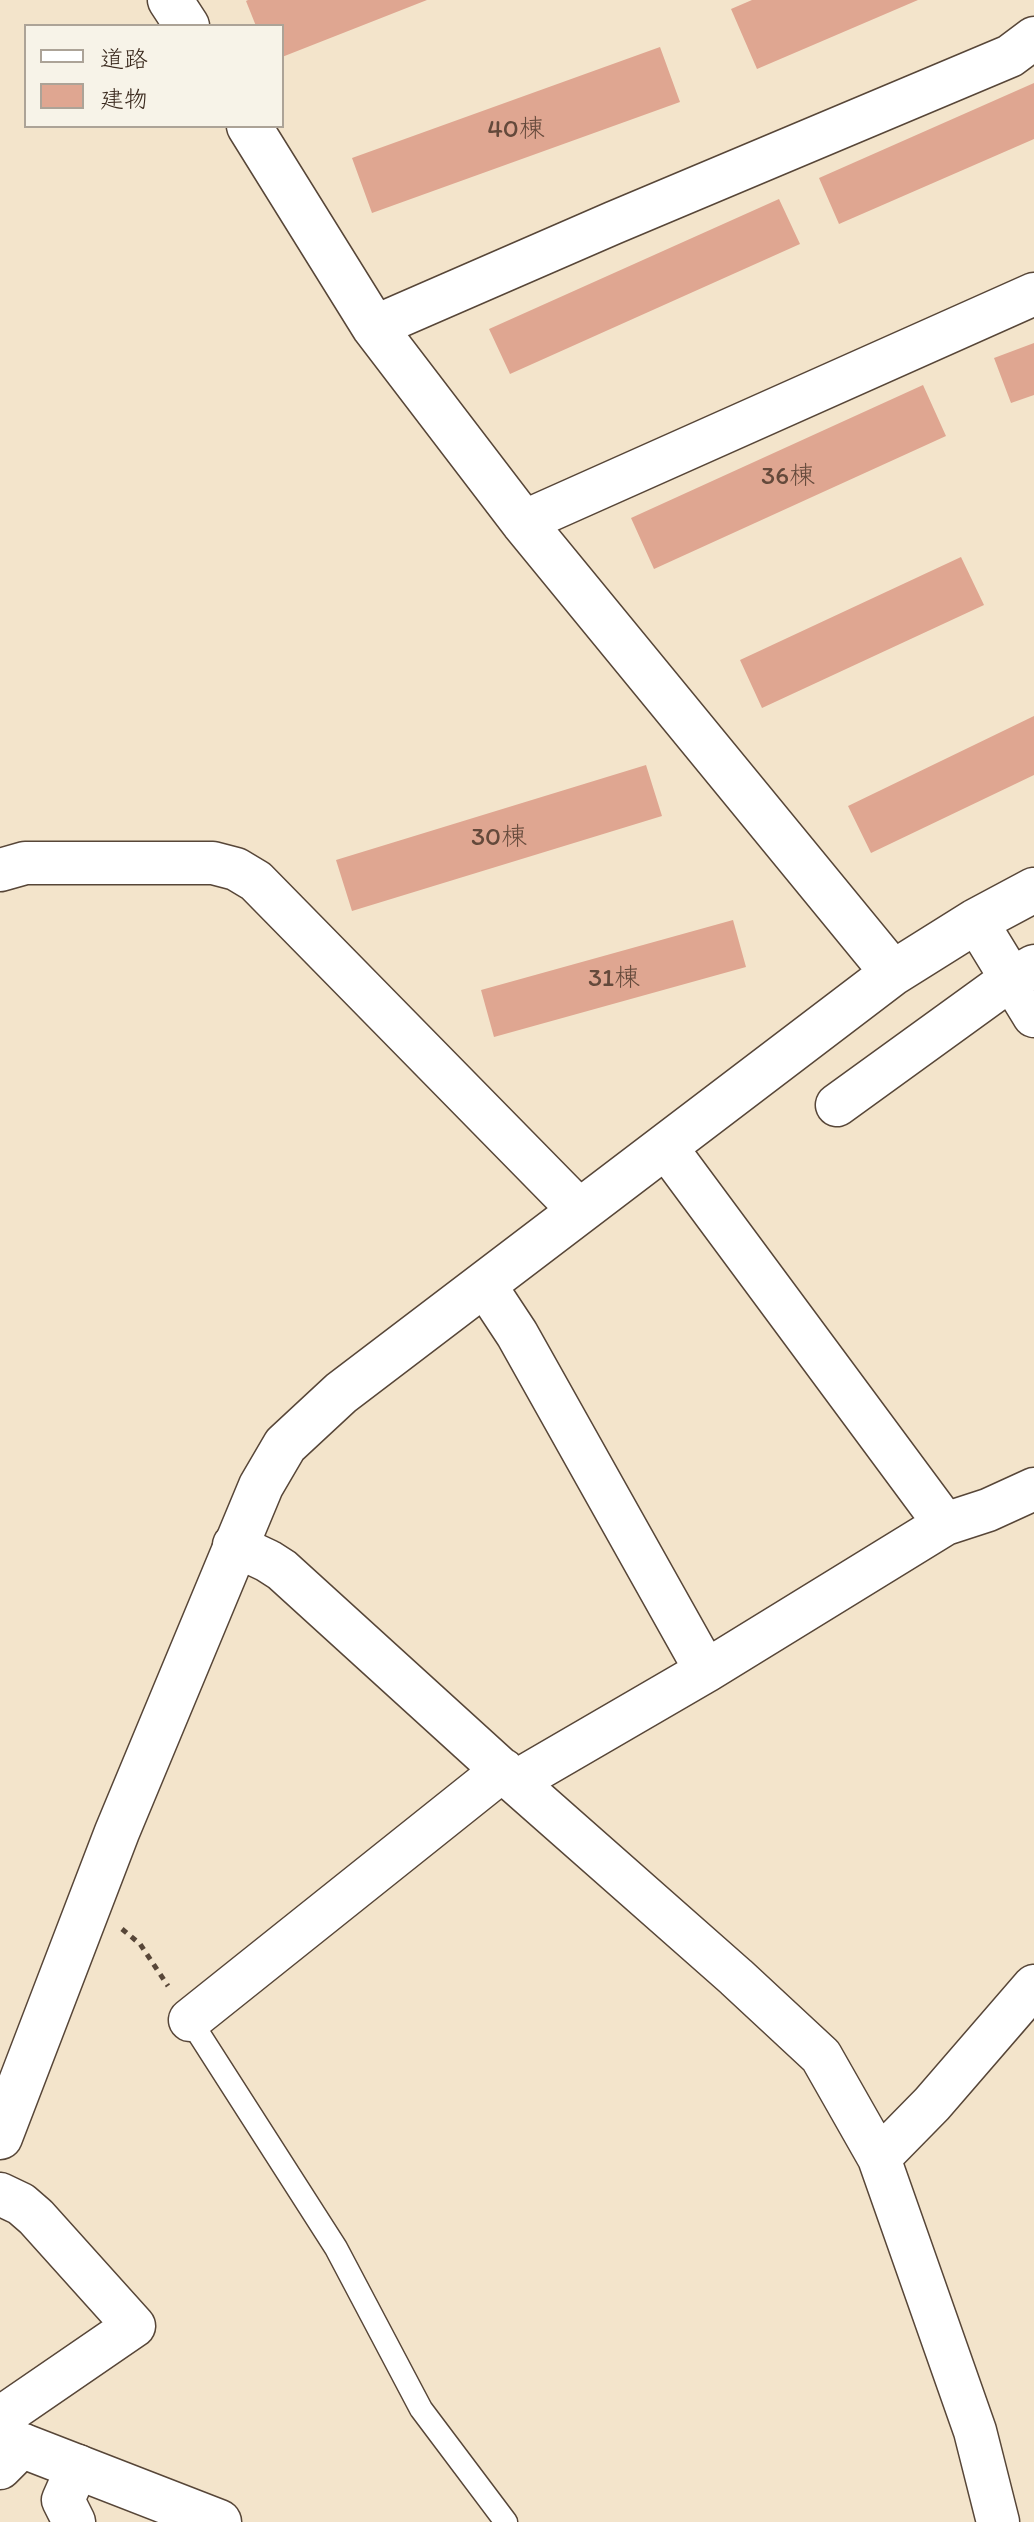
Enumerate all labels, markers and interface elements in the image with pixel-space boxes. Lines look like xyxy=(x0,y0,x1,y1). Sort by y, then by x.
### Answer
legend xyxy=(24,24,284,128)
text: 道路 xyxy=(100,44,148,73)
text: 建物 xyxy=(100,84,148,113)
house number: 40棟 xyxy=(487,114,545,146)
house number: 36棟 xyxy=(761,461,815,493)
house number: 30棟 xyxy=(471,822,527,854)
house number: 31棟 xyxy=(588,963,640,995)

